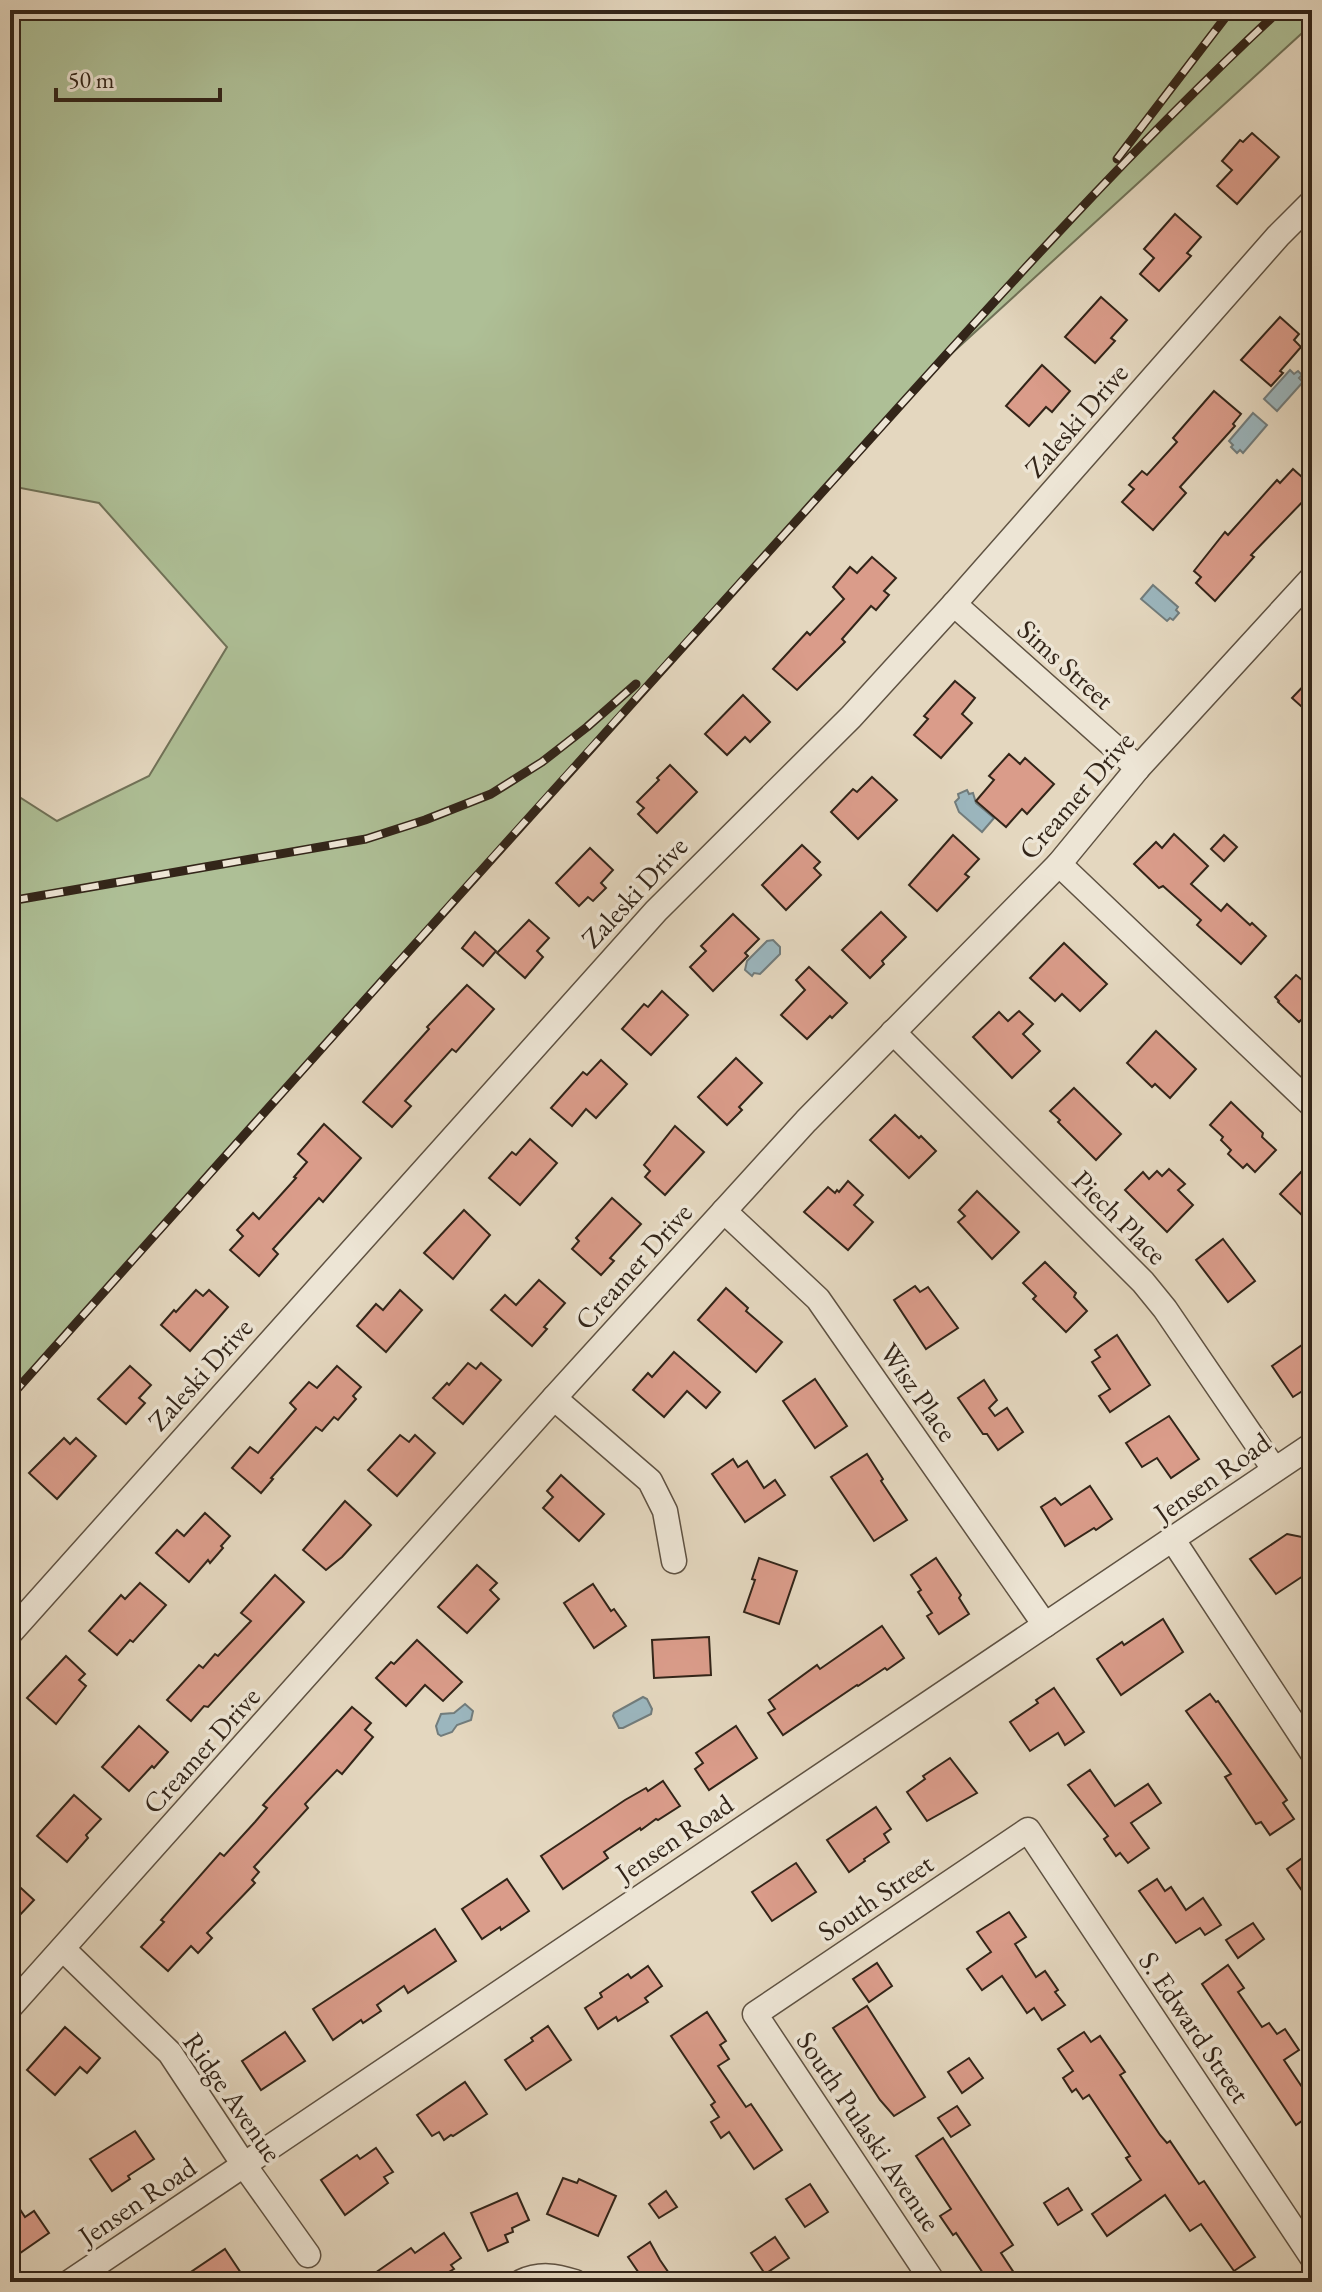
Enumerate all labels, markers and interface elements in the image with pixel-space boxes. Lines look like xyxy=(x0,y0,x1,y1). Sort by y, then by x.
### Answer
scale bar xyxy=(56,52,220,102)
text: 50 m xyxy=(68,64,115,95)
street label: Zaleski Drive xyxy=(1016,355,1136,485)
street label: Sims Street xyxy=(1010,611,1122,717)
street label: Creamer Drive xyxy=(1010,723,1142,867)
street label: Zaleski Drive xyxy=(573,828,695,956)
street label: Piech Place xyxy=(1065,1162,1175,1272)
street label: Creamer Drive xyxy=(566,1195,700,1337)
street label: Zaleski Drive xyxy=(140,1310,260,1438)
street label: Wisz Place xyxy=(872,1336,966,1448)
street label: Jensen Road xyxy=(1145,1423,1278,1531)
street label: Creamer Drive xyxy=(134,1679,268,1821)
street label: Jensen Road xyxy=(607,1785,740,1892)
street label: South Street xyxy=(810,1845,940,1949)
street label: S. Edward Street xyxy=(1131,1944,1259,2110)
street label: South Pulaski Avenue xyxy=(789,2024,949,2238)
street label: Ridge Avenue xyxy=(175,2025,291,2169)
street label: Jensen Road xyxy=(70,2148,203,2255)

